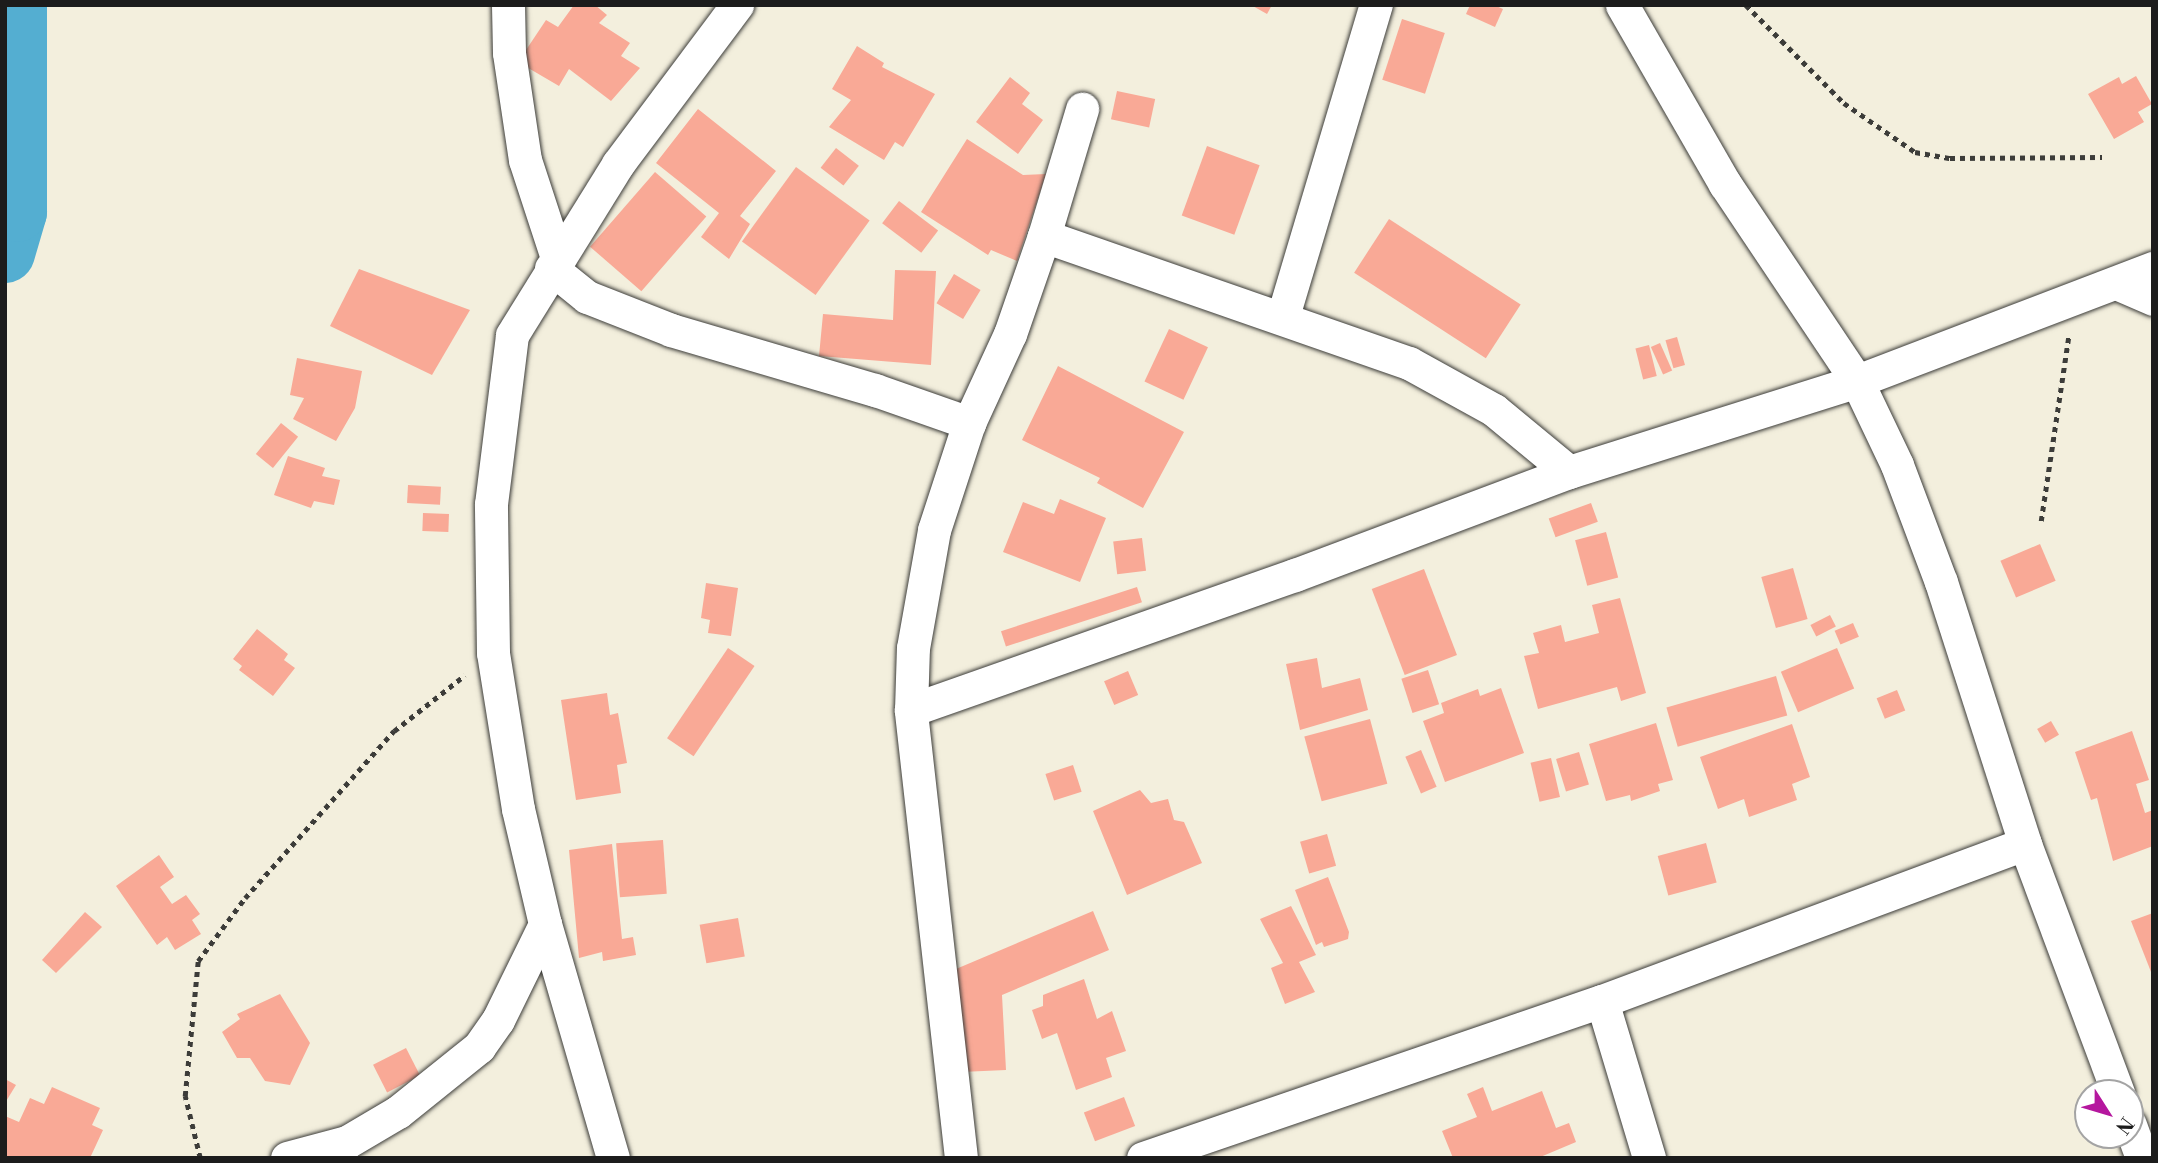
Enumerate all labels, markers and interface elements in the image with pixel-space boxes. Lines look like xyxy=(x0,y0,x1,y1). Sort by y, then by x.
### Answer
north arrow xyxy=(2074,1079,2144,1149)
text: N xyxy=(2110,1112,2138,1139)

